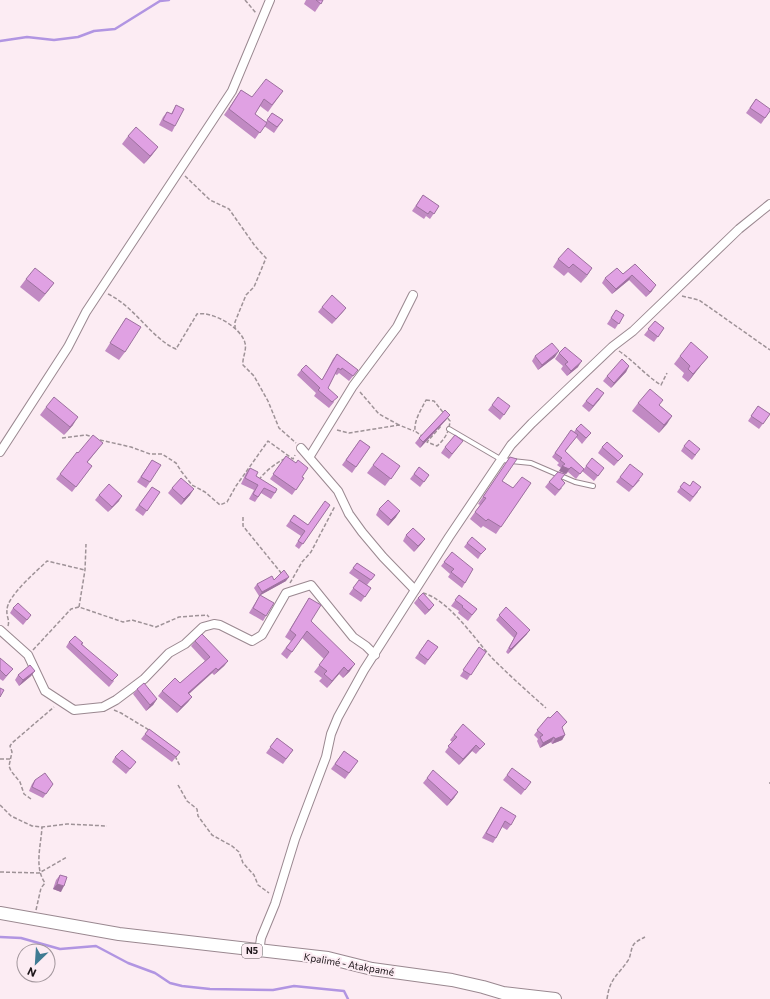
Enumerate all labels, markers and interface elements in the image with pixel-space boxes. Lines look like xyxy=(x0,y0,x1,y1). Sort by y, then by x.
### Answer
north arrow xyxy=(16,943,56,983)
road number: N5 xyxy=(242,944,262,958)
street label: Kpalimé - Atakpamé xyxy=(303,950,395,978)
text: N xyxy=(25,965,38,980)

